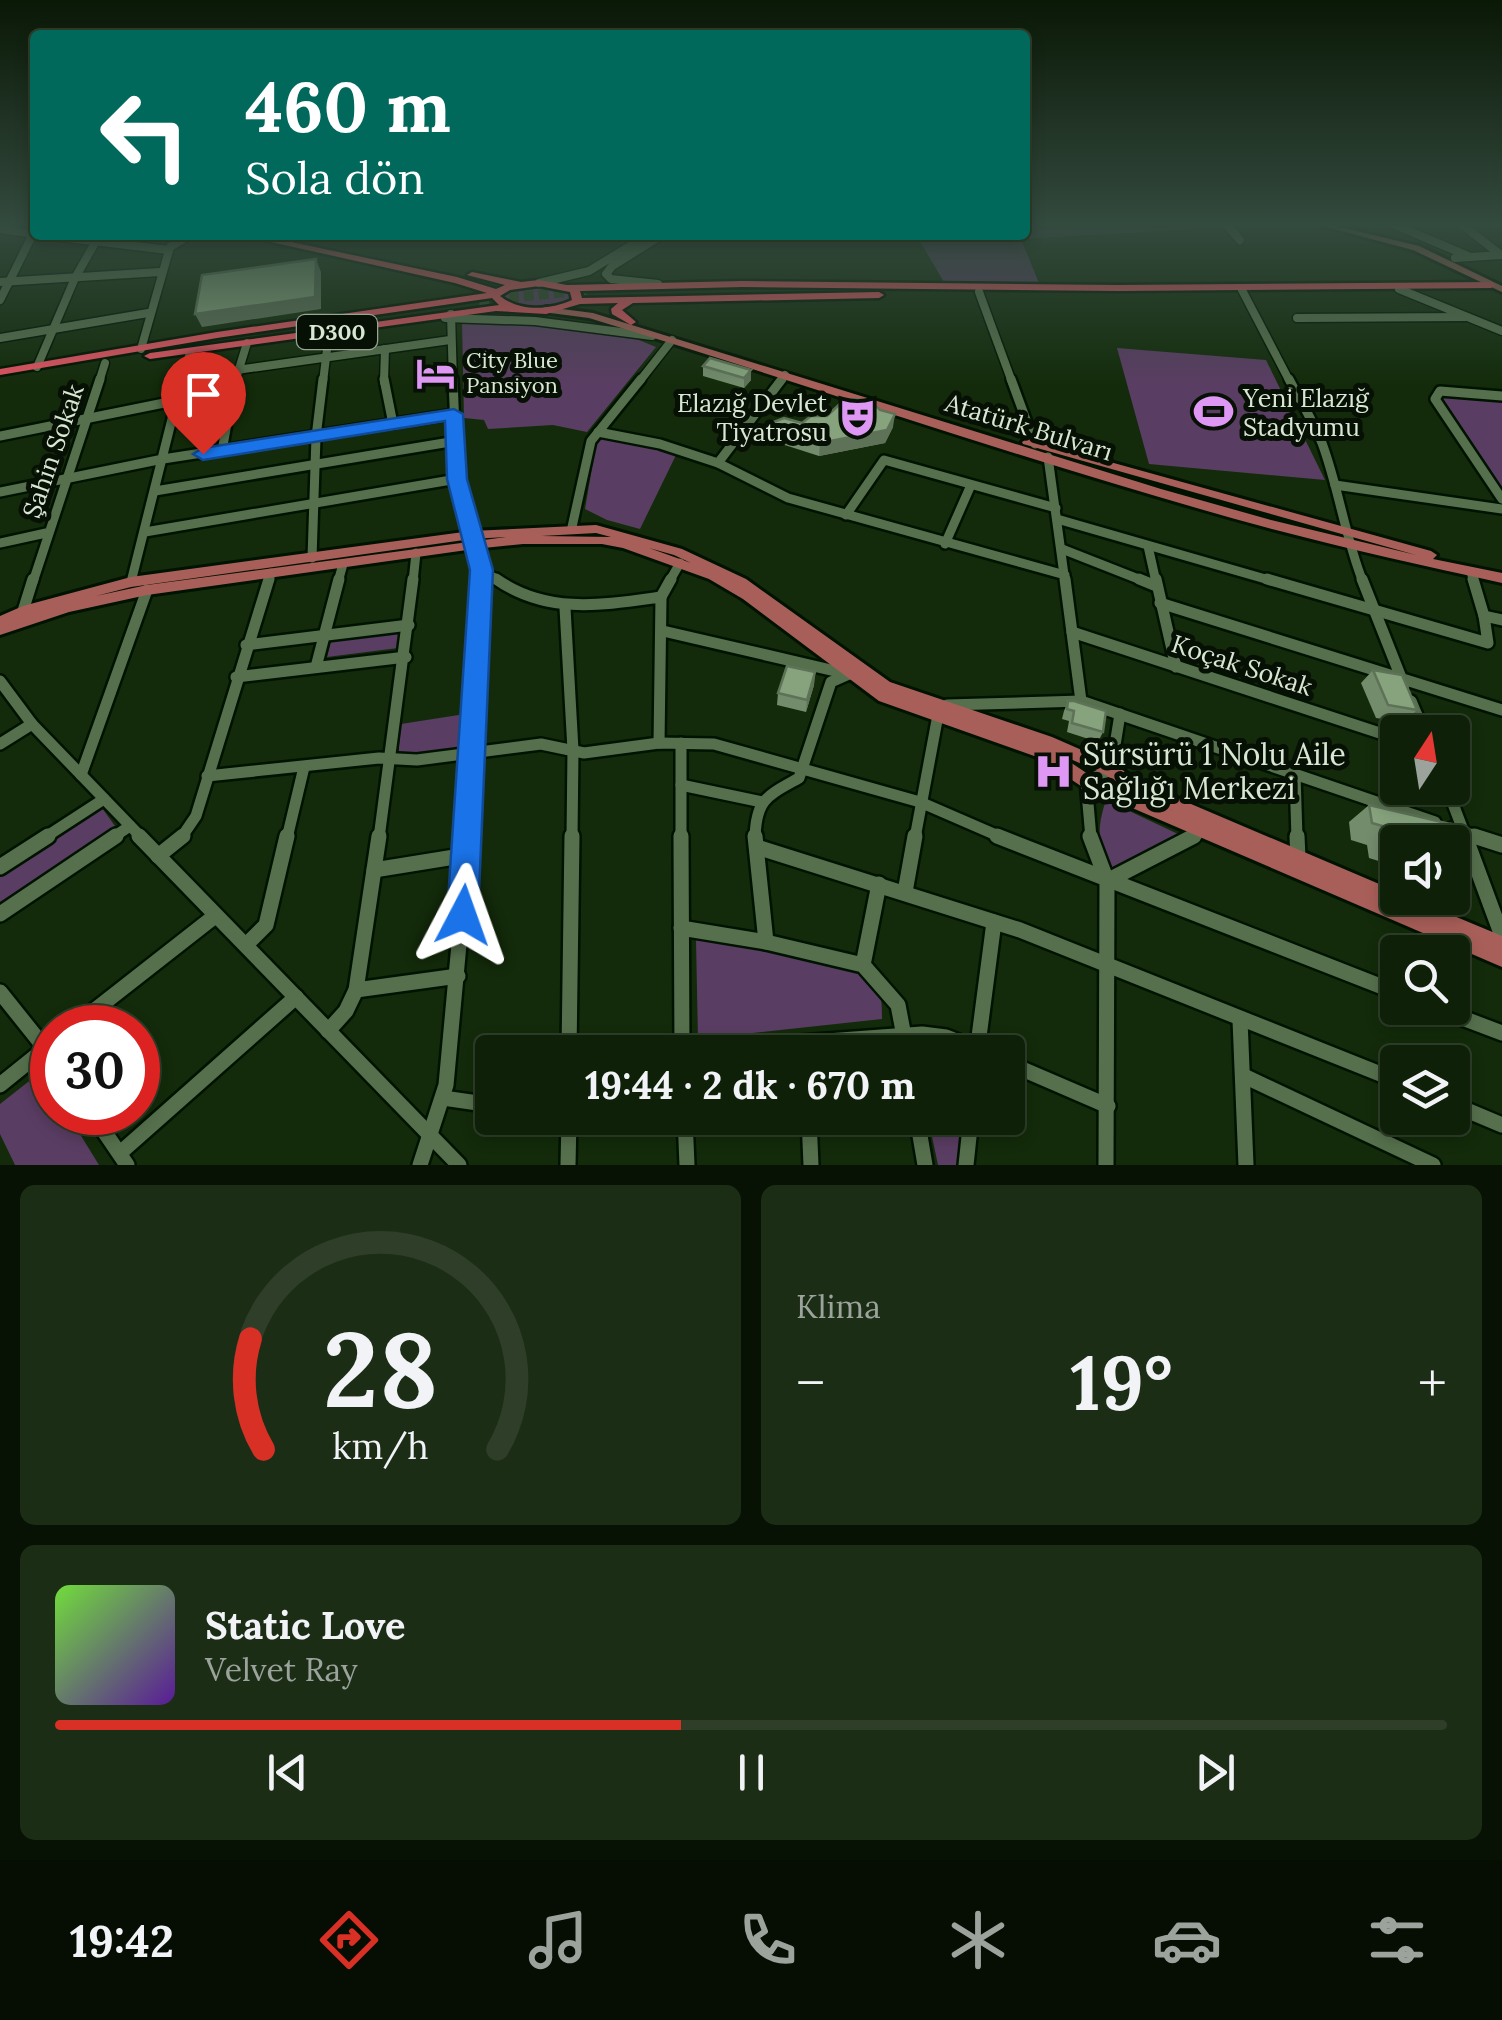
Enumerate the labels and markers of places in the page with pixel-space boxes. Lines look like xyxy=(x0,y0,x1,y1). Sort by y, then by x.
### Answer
place label: City Blue Pansiyon xyxy=(466,346,558,399)
pin xyxy=(161,352,246,455)
hotel icon: City Blue Pansiyon xyxy=(415,352,457,394)
place label: Yeni Elazığ Stadyumu xyxy=(1242,382,1370,443)
place label: Elazığ Devlet Tiyatrosu xyxy=(677,387,827,448)
sports icon: Yeni Elazığ Stadyumu xyxy=(1192,391,1234,433)
theatre icon: Elazığ Devlet Tiyatrosu xyxy=(836,396,878,438)
place label: Sürsürü 1 Nolu Aile Sağlığı Merkezi xyxy=(1083,735,1346,808)
hospital icon: Sürsürü 1 Nolu Aile Sağlığı Merkezi xyxy=(1032,750,1074,792)

